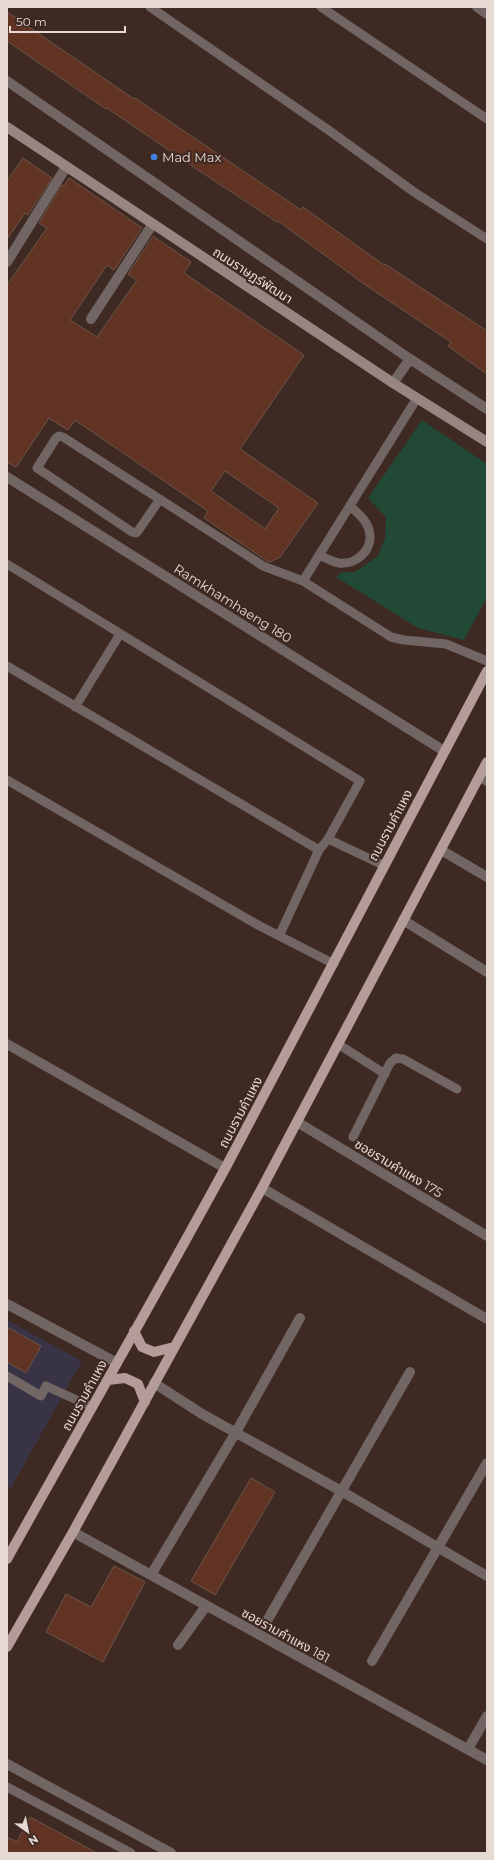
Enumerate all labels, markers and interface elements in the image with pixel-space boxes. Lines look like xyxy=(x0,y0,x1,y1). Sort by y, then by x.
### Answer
scale bar xyxy=(10,8,125,34)
text: 50 m xyxy=(16,14,47,29)
place label: Mad Max xyxy=(162,149,221,165)
marker: Mad Max xyxy=(149,152,159,162)
street label: ถนนราษฏร์พัฒนา xyxy=(210,243,296,307)
street label: Ramkhamhaeng 180 xyxy=(171,560,295,646)
street label: ถนนรามคำแหง xyxy=(364,787,416,863)
street label: ถนนรามคำแหง xyxy=(214,1074,266,1150)
street label: ซอยรามคำแหง 175 xyxy=(352,1135,446,1201)
street label: ถนนรามคำแหง xyxy=(58,1357,110,1433)
street label: ซอยรามคำแหง 181 xyxy=(239,1604,333,1666)
north arrow xyxy=(8,1812,48,1852)
text: N xyxy=(26,1832,41,1849)

